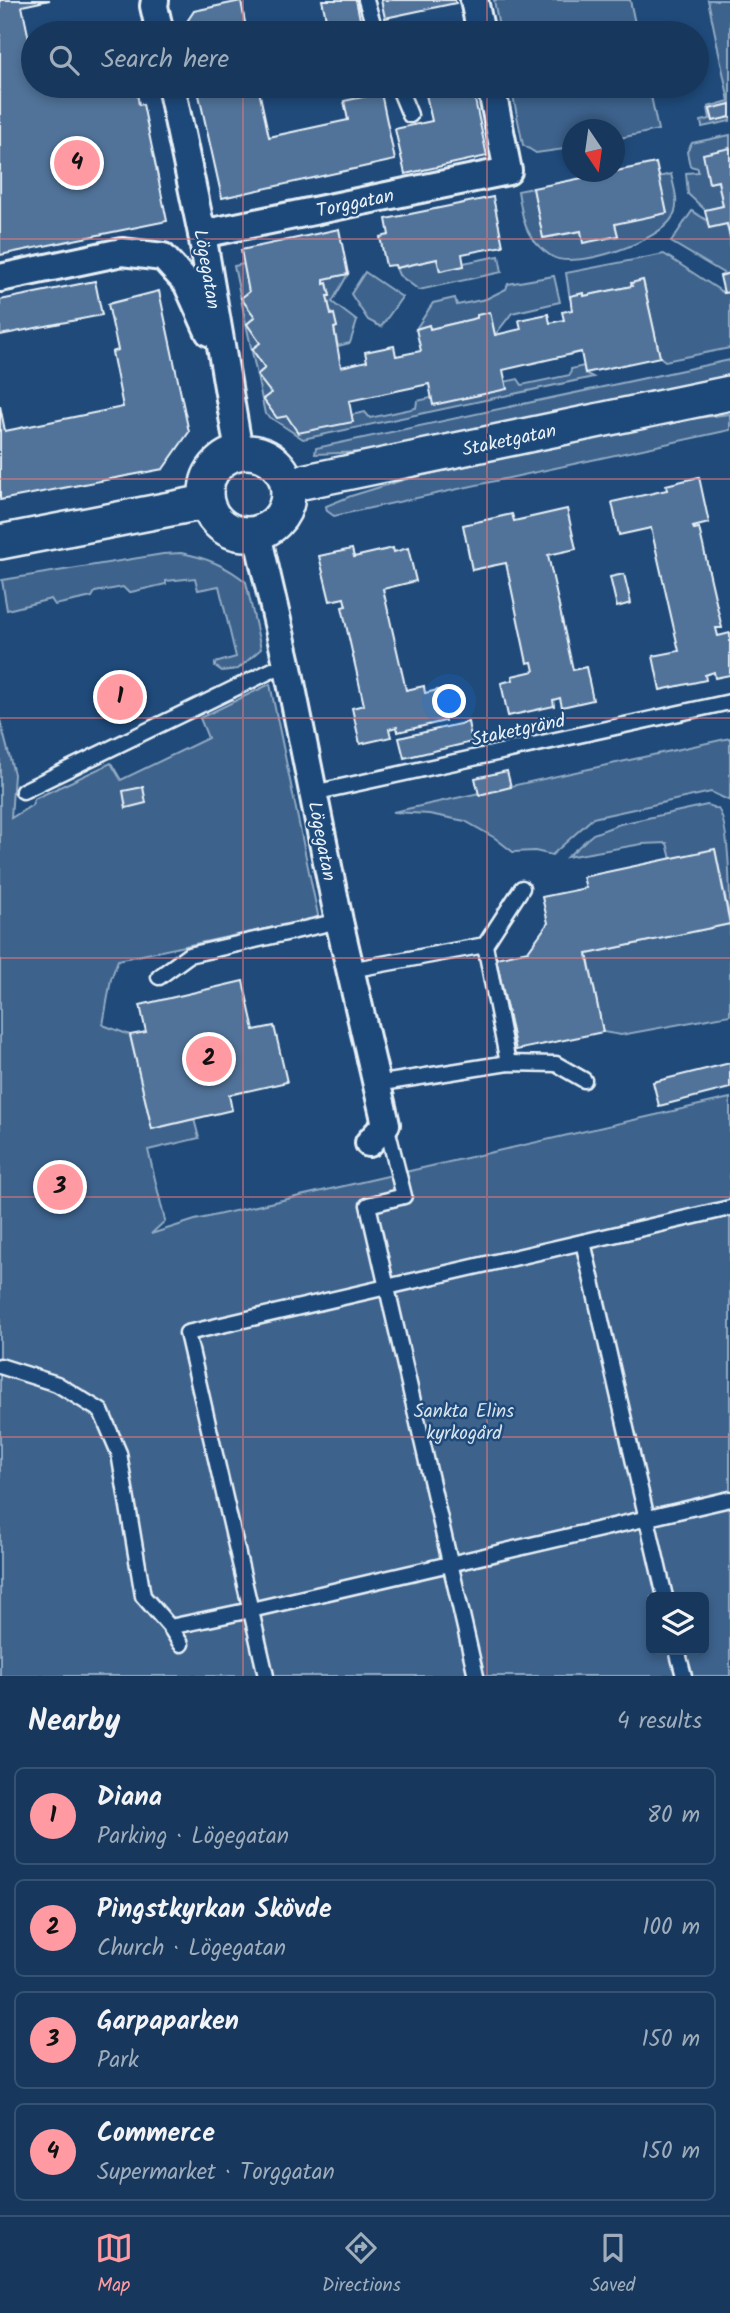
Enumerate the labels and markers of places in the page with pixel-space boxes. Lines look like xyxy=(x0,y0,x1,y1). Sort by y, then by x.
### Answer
pin: 4 xyxy=(54,137,100,189)
pin: 1 xyxy=(97,671,143,723)
pin: 2 xyxy=(186,1033,232,1085)
pin: 3 xyxy=(37,1161,83,1213)

